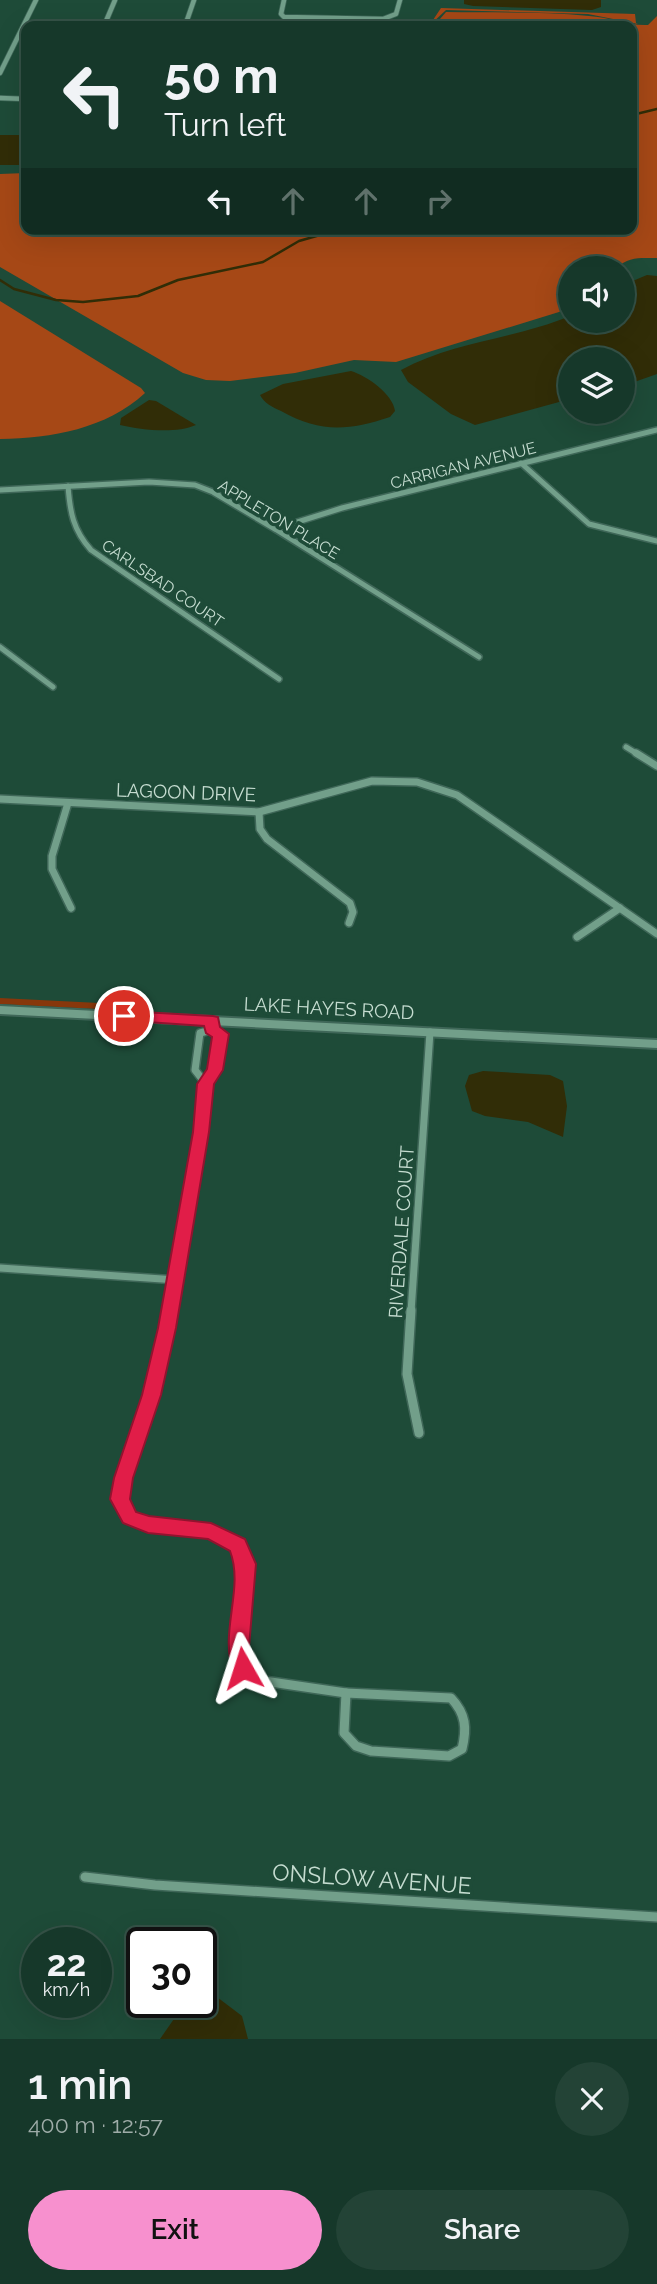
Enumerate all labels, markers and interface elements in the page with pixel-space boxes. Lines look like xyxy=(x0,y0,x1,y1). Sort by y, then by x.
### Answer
text: 50 m xyxy=(164,47,279,104)
icon: left xyxy=(49,49,140,140)
text: Turn left xyxy=(164,106,286,143)
icon: left xyxy=(201,182,239,220)
icon: ahead xyxy=(274,182,312,220)
icon: ahead xyxy=(347,182,385,220)
icon: right xyxy=(420,182,458,220)
map controls xyxy=(558,256,635,424)
button: sound xyxy=(558,256,635,333)
button: layers xyxy=(558,347,635,424)
street label: CARRIGAN AVENUE xyxy=(388,438,538,493)
street label: APPLETON PLACE xyxy=(215,476,343,563)
street label: CARLSBAD COURT xyxy=(98,536,227,631)
street label: LAGOON DRIVE xyxy=(116,779,256,805)
pin xyxy=(94,986,154,1046)
street label: LAKE HAYES ROAD xyxy=(243,993,415,1023)
icon: arrive xyxy=(105,997,143,1035)
street label: RIVERDALE COURT xyxy=(384,1145,418,1319)
position arrow xyxy=(206,1631,280,1705)
street label: ONSLOW AVENUE xyxy=(271,1858,473,1899)
speed limit sign: 30 xyxy=(126,1927,217,2018)
text: 22 xyxy=(47,1943,86,1984)
text: km/h xyxy=(43,1979,90,2000)
text: 1 min xyxy=(28,2060,132,2109)
button: close xyxy=(555,2062,629,2136)
text: 400 m · 12:57 xyxy=(28,2111,163,2138)
button: Exit xyxy=(28,2190,322,2270)
button: Share xyxy=(336,2190,629,2270)

